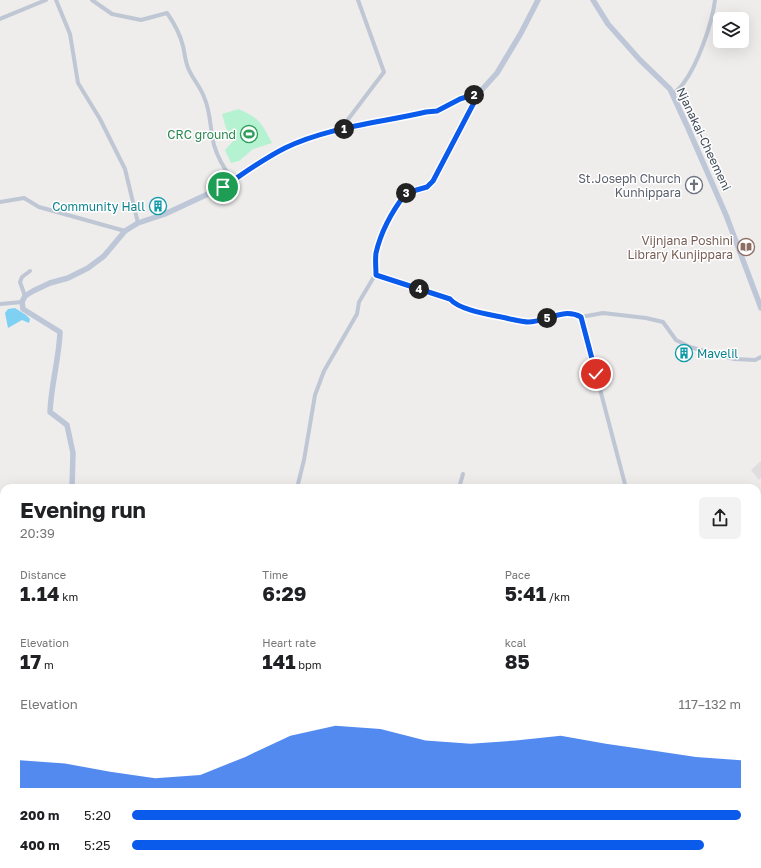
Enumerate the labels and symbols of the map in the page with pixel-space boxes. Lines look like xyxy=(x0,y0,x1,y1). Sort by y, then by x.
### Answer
pin: 2 xyxy=(464,85,484,105)
street label: Njanakai-Cheemeni xyxy=(674,85,734,193)
pin: 1 xyxy=(334,119,354,139)
sports icon: CRC ground xyxy=(239,124,259,144)
place label: CRC ground xyxy=(167,127,236,142)
pin xyxy=(206,170,240,204)
place label: St.Joseph Church Kunhippara xyxy=(578,171,681,200)
church icon: St.Joseph Church Kunhippara xyxy=(684,175,704,195)
pin: 3 xyxy=(396,183,416,203)
building icon: Community Hall xyxy=(148,196,168,216)
place label: Community Hall xyxy=(52,199,145,214)
place label: Vijnjana Poshini Library Kunjippara xyxy=(627,233,733,262)
library icon: Vijnjana Poshini Library Kunjippara xyxy=(736,237,756,257)
pin: 4 xyxy=(409,279,429,299)
pin: 5 xyxy=(537,308,557,328)
building icon: Mavelil xyxy=(674,343,694,363)
place label: Mavelil xyxy=(697,346,738,361)
pin xyxy=(579,357,613,391)

